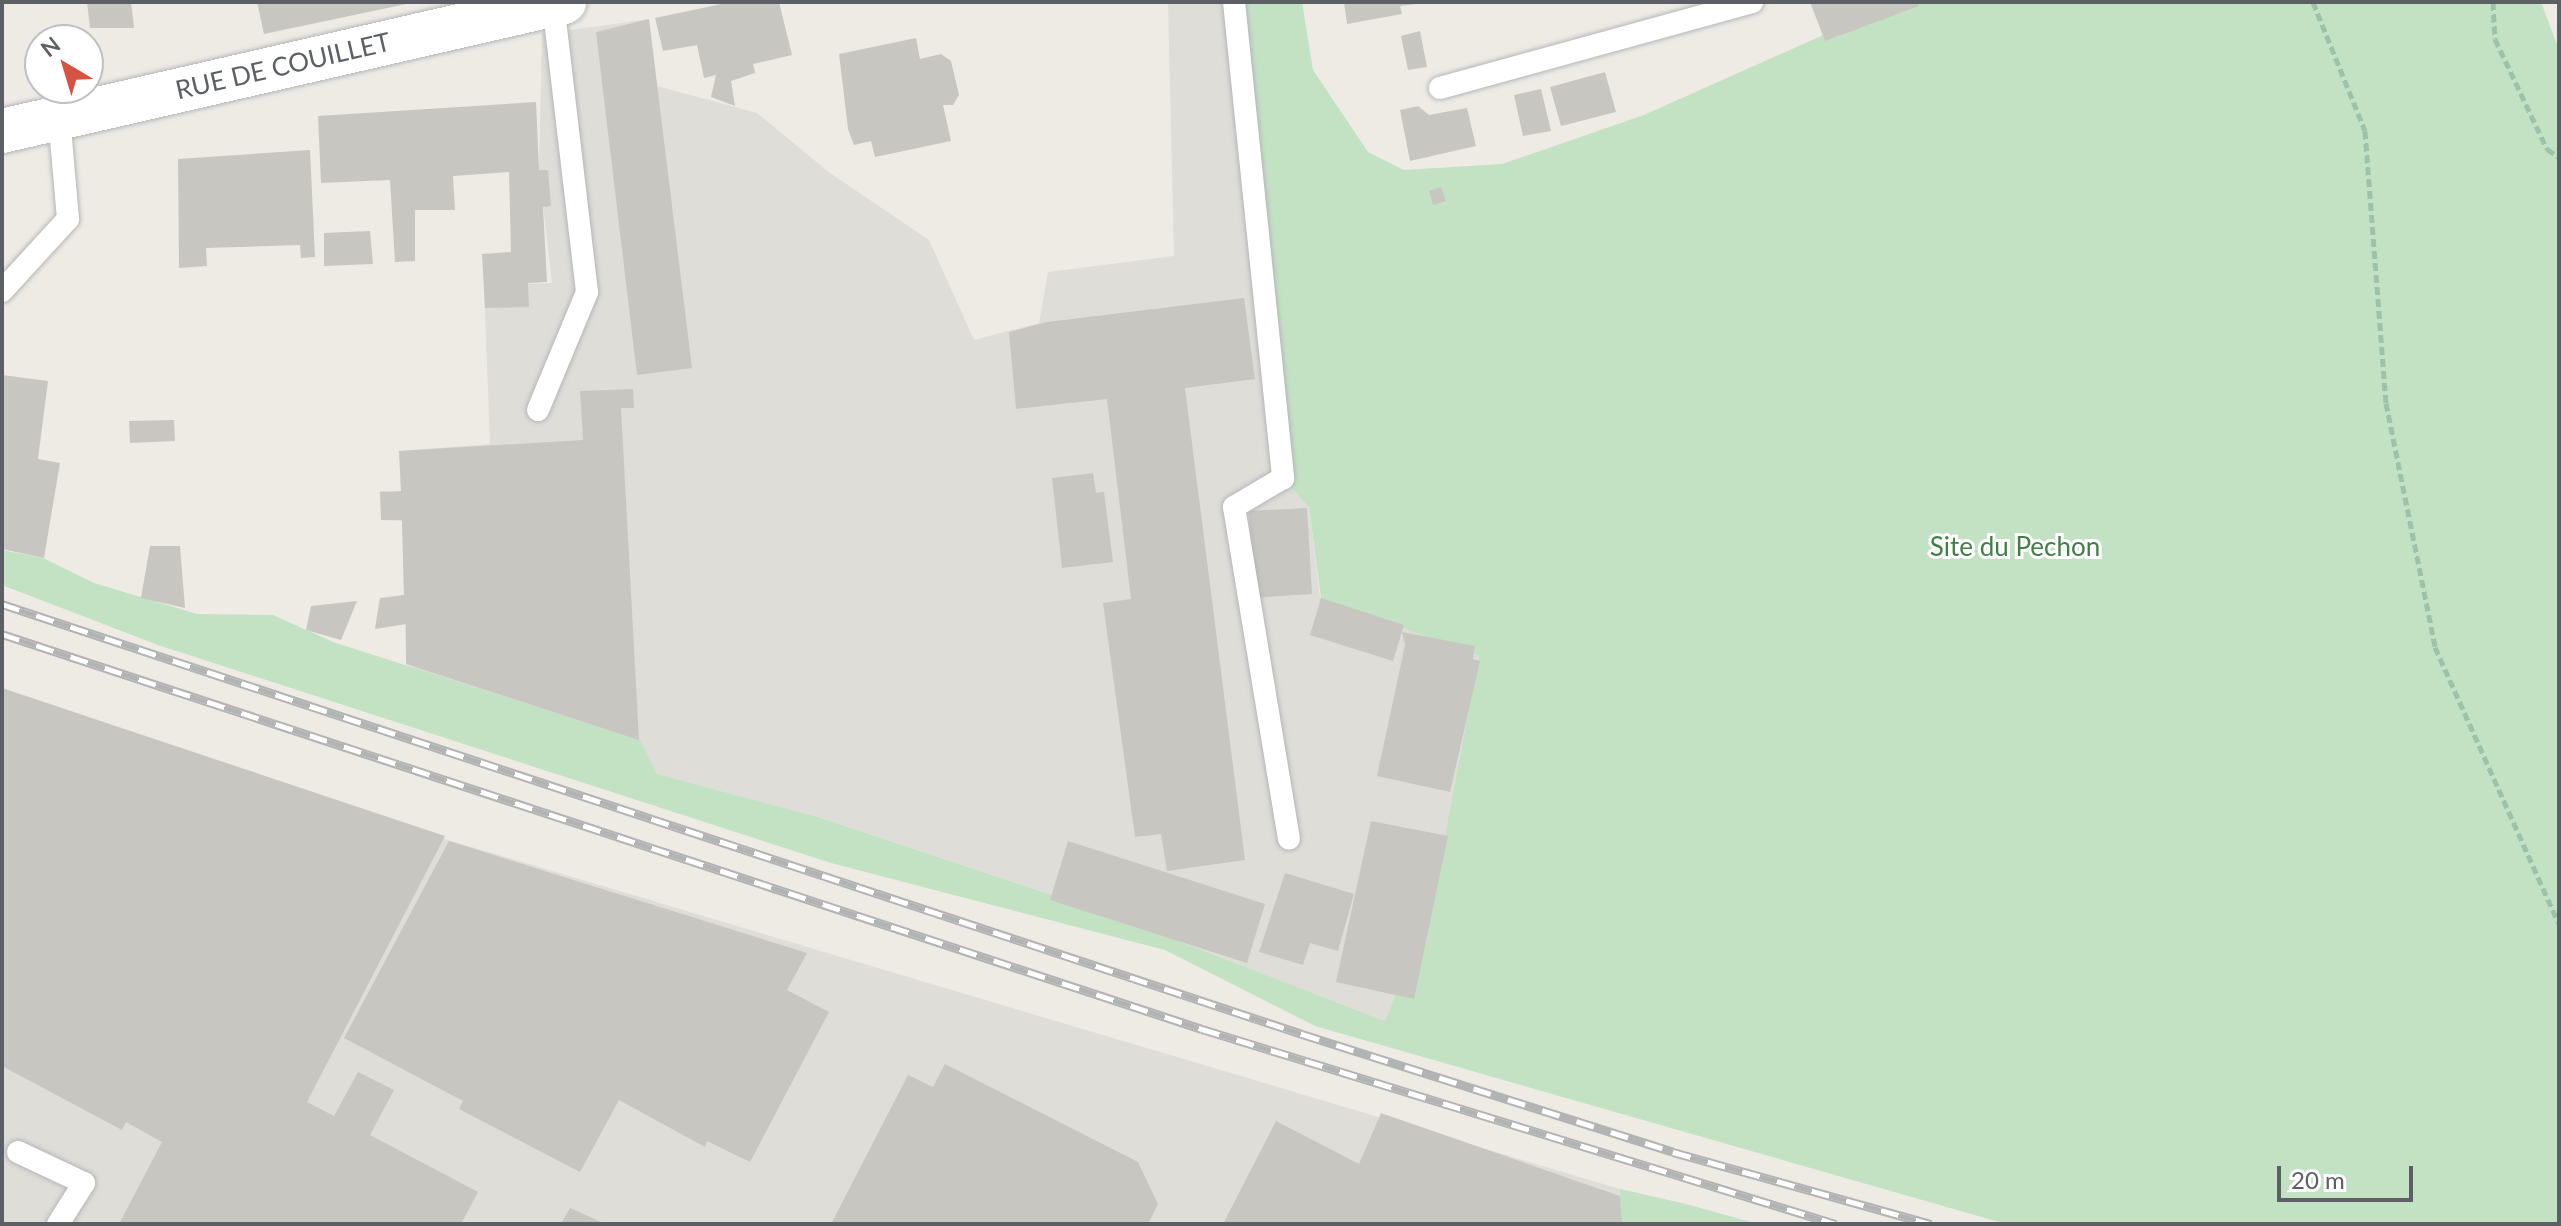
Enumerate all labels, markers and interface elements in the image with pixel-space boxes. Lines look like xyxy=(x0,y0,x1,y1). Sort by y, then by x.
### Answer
north arrow xyxy=(24,24,104,104)
street label: RUE DE COUILLET xyxy=(172,26,394,106)
text: N xyxy=(35,30,65,62)
park label: Site du Pechon xyxy=(1930,531,2100,563)
scale bar xyxy=(2281,1150,2417,1200)
text: 20 m xyxy=(2291,1165,2345,1194)

